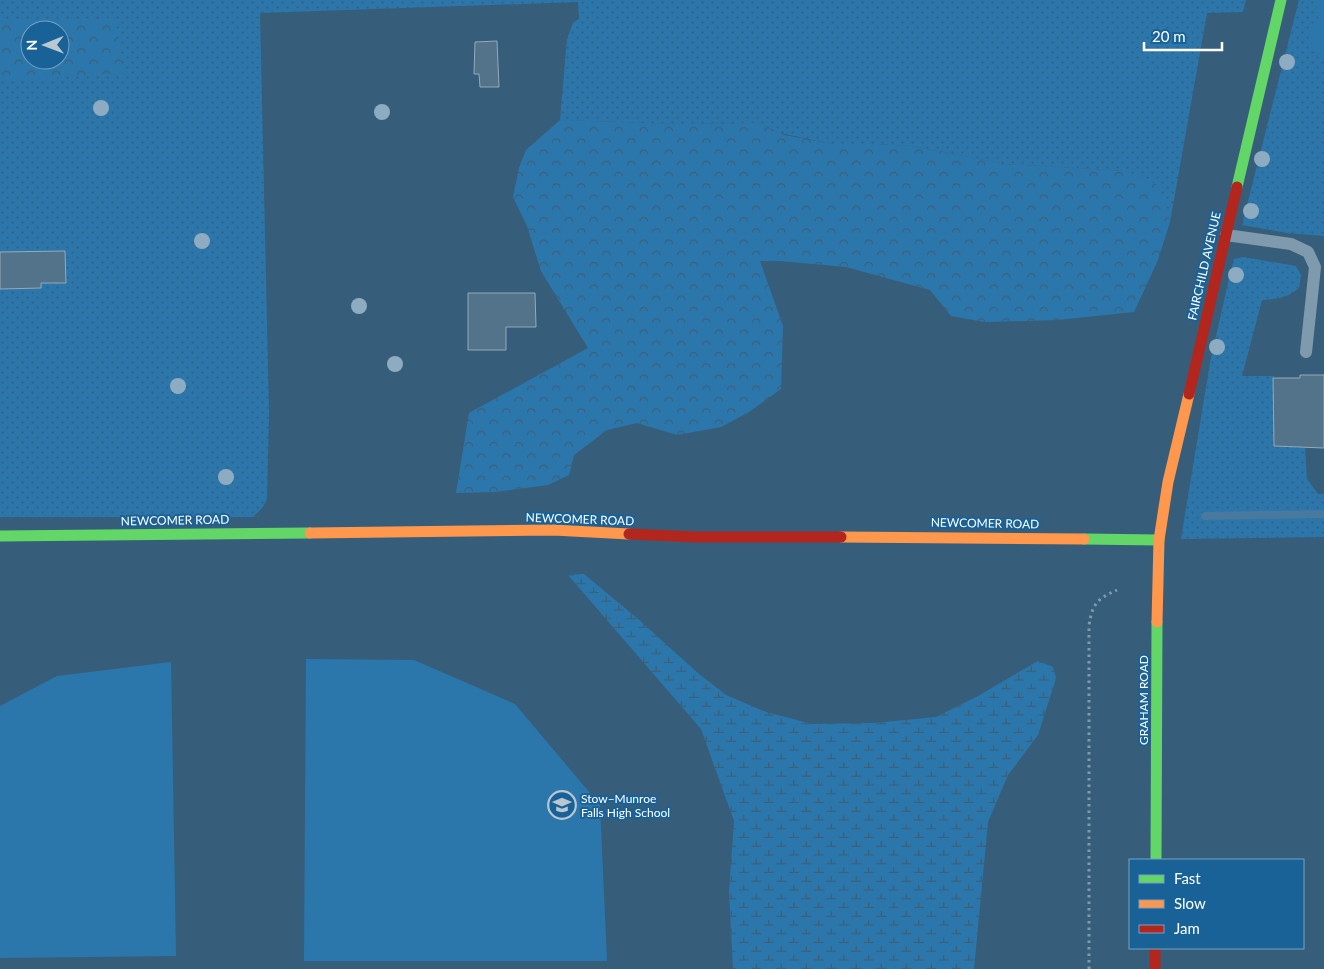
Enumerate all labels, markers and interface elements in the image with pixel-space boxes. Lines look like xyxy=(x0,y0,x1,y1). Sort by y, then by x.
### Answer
north arrow xyxy=(20,20,70,70)
scale bar xyxy=(1144,20,1222,52)
text: 20 m xyxy=(1152,27,1186,45)
text: N xyxy=(23,40,40,51)
street label: FAIRCHILD AVENUE xyxy=(1184,210,1224,322)
street label: NEWCOMER ROAD xyxy=(525,510,635,528)
street label: NEWCOMER ROAD xyxy=(121,512,229,528)
street label: NEWCOMER ROAD xyxy=(931,515,1039,531)
street label: GRAHAM ROAD xyxy=(1136,655,1151,745)
school or university icon: Stow–Munroe Falls High School xyxy=(547,790,577,820)
place label: Stow–Munroe Falls High School xyxy=(581,791,670,820)
legend xyxy=(1129,859,1304,949)
text: Fast xyxy=(1174,869,1201,887)
text: Slow xyxy=(1174,894,1206,912)
text: Jam xyxy=(1174,919,1200,937)

